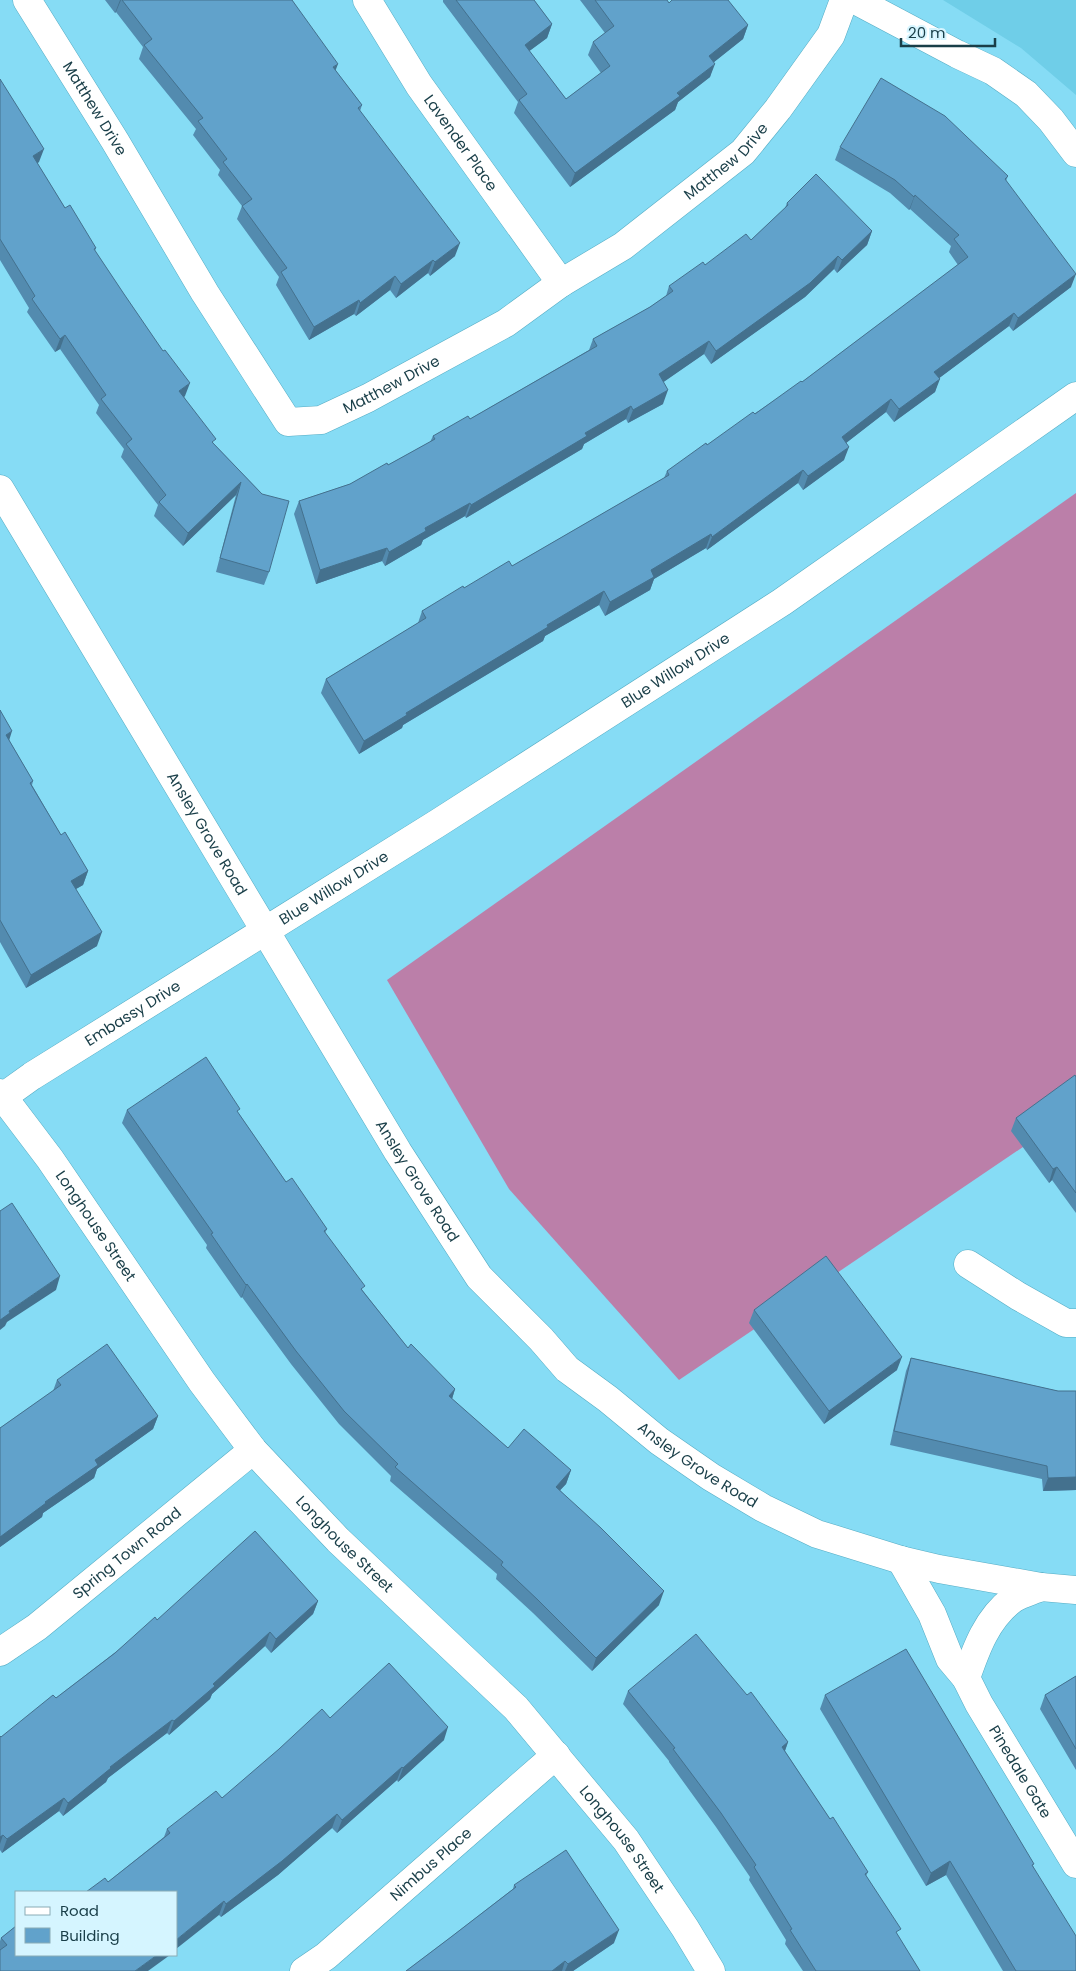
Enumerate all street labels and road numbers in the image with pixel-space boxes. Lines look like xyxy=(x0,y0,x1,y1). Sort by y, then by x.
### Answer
street label: Matthew Drive xyxy=(58,57,132,159)
street label: Lavender Place xyxy=(419,90,503,195)
street label: Matthew Drive xyxy=(679,118,773,204)
street label: Matthew Drive xyxy=(339,350,443,418)
street label: Blue Willow Drive xyxy=(617,627,734,713)
street label: Ansley Grove Road xyxy=(162,768,253,899)
street label: Blue Willow Drive xyxy=(275,845,392,930)
street label: Embassy Drive xyxy=(80,975,184,1051)
street label: Ansley Grove Road xyxy=(371,1116,464,1246)
street label: Longhouse Street xyxy=(51,1166,141,1285)
street label: Ansley Grove Road xyxy=(633,1417,762,1513)
street label: Longhouse Street xyxy=(291,1491,398,1597)
street label: Spring Town Road xyxy=(68,1502,185,1604)
street label: Pinedale Gate xyxy=(984,1721,1057,1822)
street label: Longhouse Street xyxy=(575,1781,670,1897)
street label: Nimbus Place xyxy=(385,1822,476,1905)

